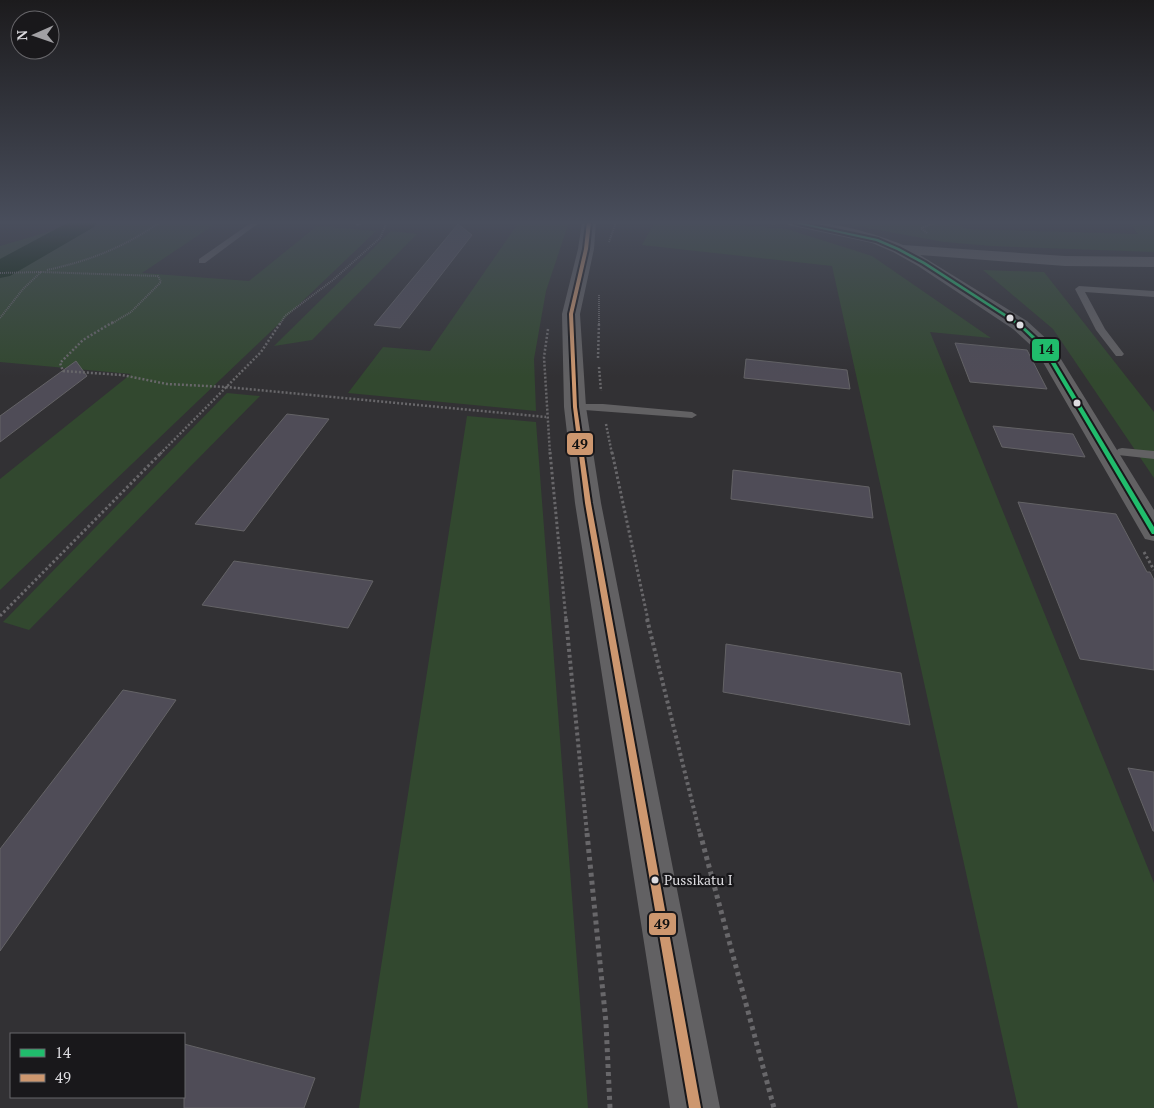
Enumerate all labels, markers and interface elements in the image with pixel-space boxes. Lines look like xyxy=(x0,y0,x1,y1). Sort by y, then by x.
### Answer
north arrow xyxy=(10,10,60,60)
text: N xyxy=(12,29,31,41)
unlabelled marker xyxy=(1005,313,1015,323)
unlabelled marker xyxy=(1015,320,1025,330)
line badge: 14 xyxy=(1031,338,1060,362)
text: 14 xyxy=(1038,339,1054,358)
unlabelled marker xyxy=(1072,398,1082,408)
line badge: 49 xyxy=(566,432,594,456)
text: 49 xyxy=(572,434,588,453)
place label: Pussikatu I xyxy=(664,870,733,889)
marker: Pussikatu I xyxy=(650,875,660,885)
line badge: 49 xyxy=(648,912,677,936)
text: 49 xyxy=(654,914,670,933)
legend xyxy=(10,1033,185,1098)
text: 14 xyxy=(55,1042,71,1062)
text: 49 xyxy=(55,1067,71,1087)

